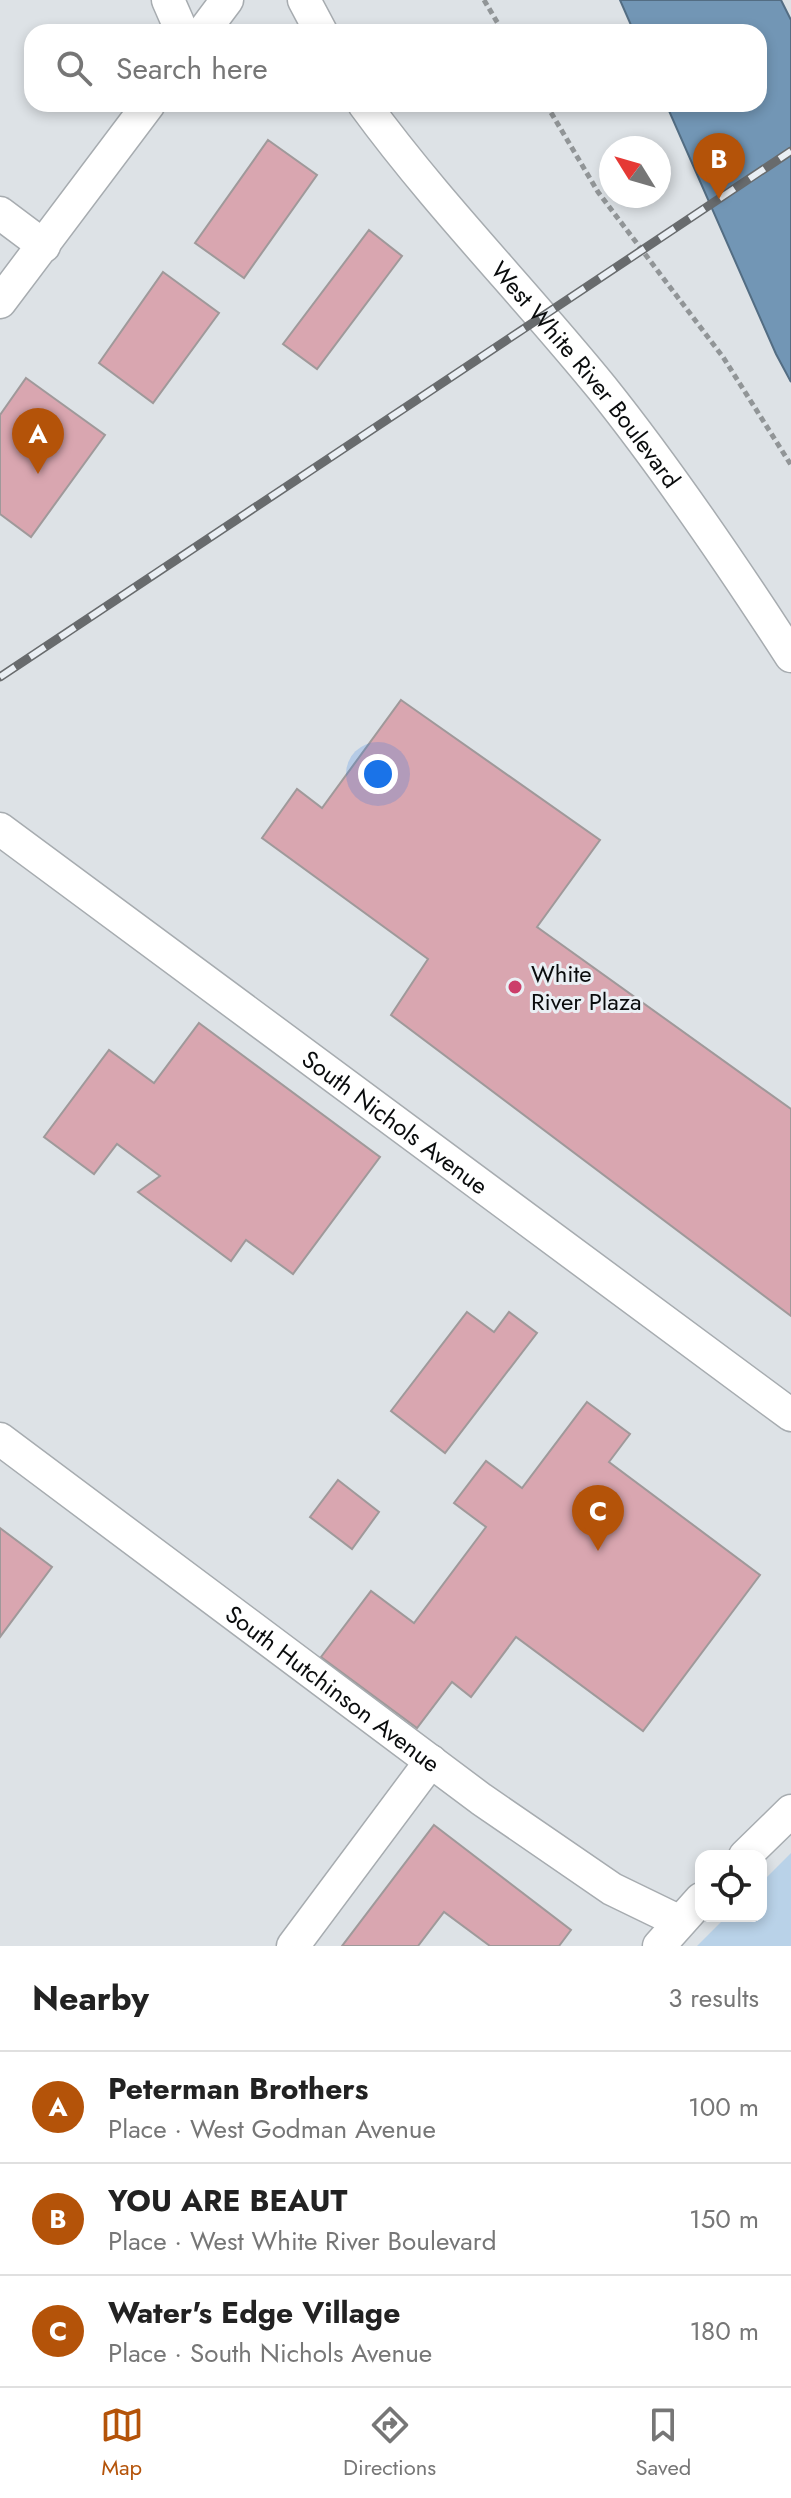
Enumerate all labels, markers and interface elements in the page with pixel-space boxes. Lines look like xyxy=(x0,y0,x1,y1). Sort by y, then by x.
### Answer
search box xyxy=(24,24,767,112)
icon: search xyxy=(52,46,96,90)
text: Search here xyxy=(116,47,268,90)
pin: B xyxy=(693,133,745,199)
north arrow xyxy=(599,136,671,208)
street label: West White River Boulevard xyxy=(483,253,689,495)
pin: A xyxy=(12,408,64,474)
your location xyxy=(358,754,398,794)
place label: White River Plaza xyxy=(531,956,641,1019)
marker: White River Plaza xyxy=(506,978,524,996)
street label: South Nichols Avenue xyxy=(295,1041,496,1203)
pin: C xyxy=(572,1485,624,1551)
street label: South Hutchinson Avenue xyxy=(218,1596,448,1780)
map controls xyxy=(695,1850,767,1922)
button: locate xyxy=(695,1850,767,1922)
text: Nearby xyxy=(32,1974,149,2023)
text: 3 results xyxy=(668,1979,759,2017)
text: Peterman Brothers xyxy=(108,2067,368,2110)
text: A xyxy=(48,2088,68,2126)
text: 100 m xyxy=(688,2088,759,2126)
text: Place · West Godman Avenue xyxy=(108,2110,436,2148)
text: YOU ARE BEAUT xyxy=(108,2179,347,2222)
text: B xyxy=(49,2200,67,2238)
text: 150 m xyxy=(689,2200,759,2238)
text: Place · West White River Boulevard xyxy=(108,2222,497,2260)
text: Water's Edge Village xyxy=(108,2291,400,2334)
text: C xyxy=(49,2312,67,2350)
text: 180 m xyxy=(689,2312,759,2350)
text: Place · South Nichols Avenue xyxy=(108,2334,432,2372)
tab: Map xyxy=(100,2403,144,2483)
tab: Directions xyxy=(343,2403,436,2483)
tab: Saved xyxy=(636,2403,691,2483)

